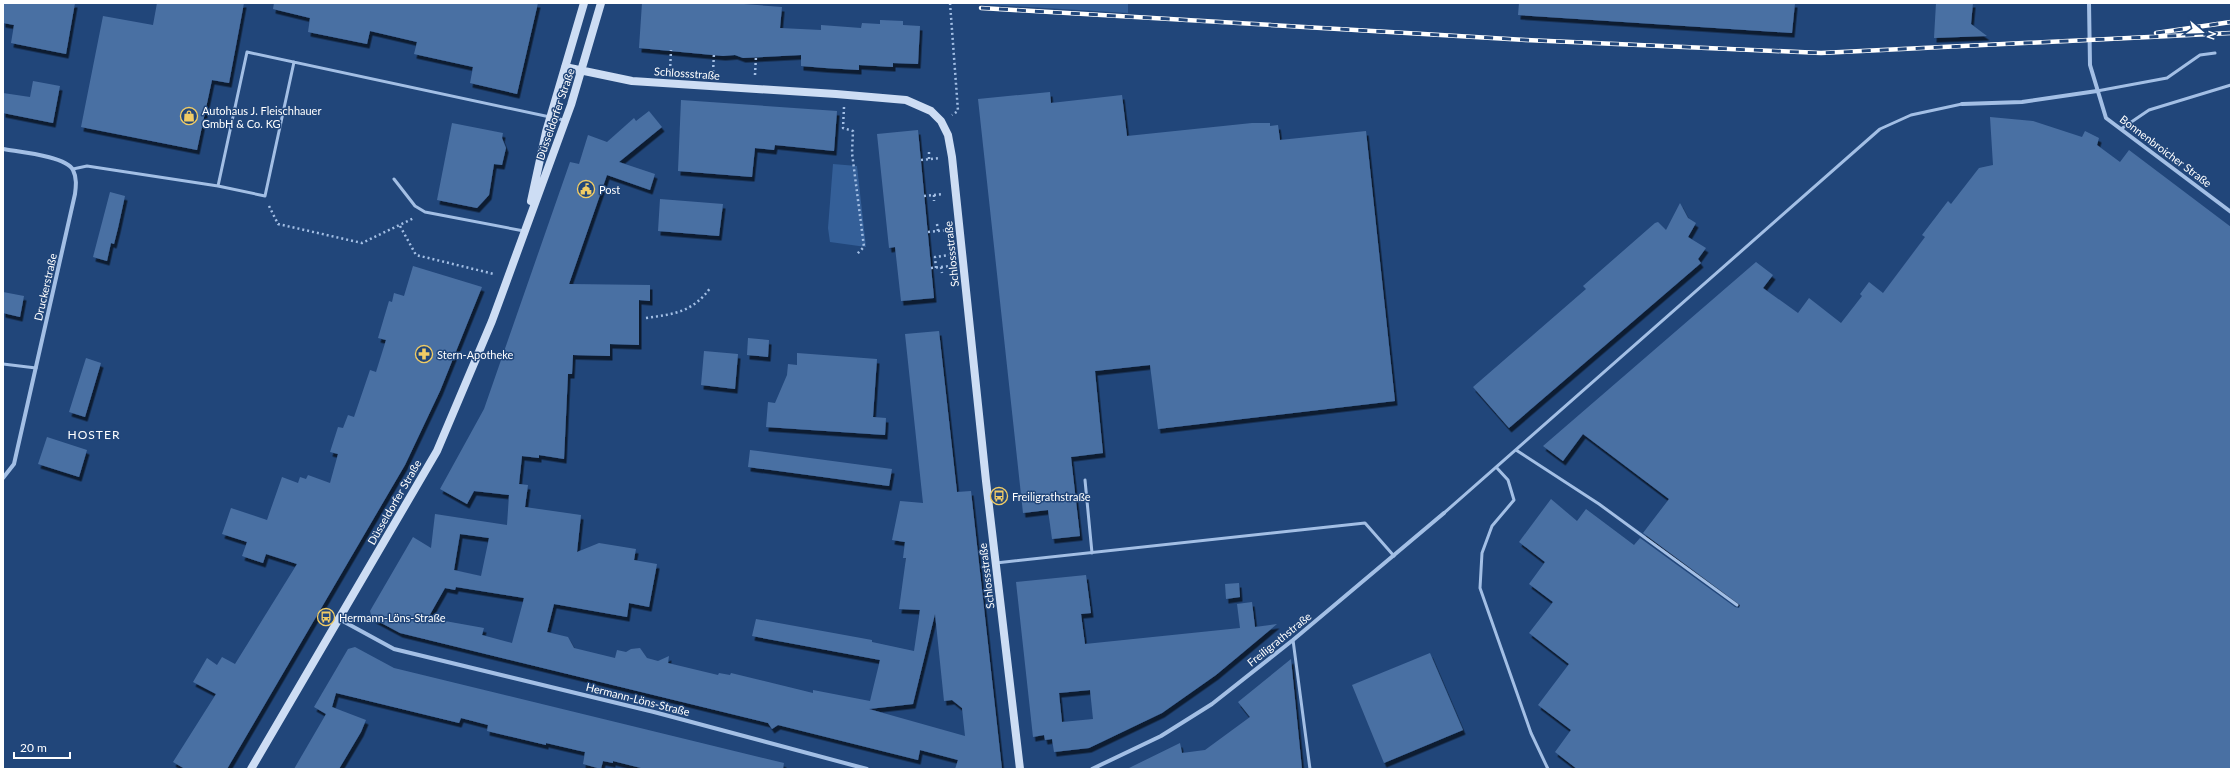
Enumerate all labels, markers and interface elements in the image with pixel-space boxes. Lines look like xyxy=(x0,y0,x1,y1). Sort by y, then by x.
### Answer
north arrow xyxy=(2182,12,2222,52)
text: N xyxy=(2204,29,2219,42)
street label: Schlossstraße xyxy=(654,64,721,82)
street label: Düsseldorfer Straße xyxy=(533,66,577,162)
place label: Autohaus J. Fleischhauer GmbH & Co. KG xyxy=(202,104,321,130)
shop icon: Autohaus J. Fleischhauer GmbH & Co. KG xyxy=(179,106,199,126)
street label: Bonnenbroicher Straße xyxy=(2118,112,2215,190)
public building icon: Post xyxy=(576,179,596,199)
place label: Post xyxy=(599,183,620,196)
street label: Schlossstraße xyxy=(941,220,961,287)
street label: Druckerstraße xyxy=(31,252,59,322)
pharmacy icon: Stern-Apotheke xyxy=(414,344,434,364)
place label: Stern-Apotheke xyxy=(437,348,514,361)
district label: HOSTER xyxy=(68,427,120,442)
street label: Düsseldorfer Straße xyxy=(364,457,424,547)
bus stop icon: Freiligrathstraße xyxy=(989,486,1009,506)
place label: Freiligrathstraße xyxy=(1012,490,1091,503)
street label: Schlossstraße xyxy=(976,542,996,610)
bus stop icon: Hermann-Löns-Straße xyxy=(316,607,336,627)
street label: Freiligrathstraße xyxy=(1244,609,1314,669)
place label: Hermann-Löns-Straße xyxy=(339,611,446,624)
street label: Hermann-Löns-Straße xyxy=(585,680,691,718)
scale bar xyxy=(14,734,70,760)
text: 20 m xyxy=(20,740,47,755)

